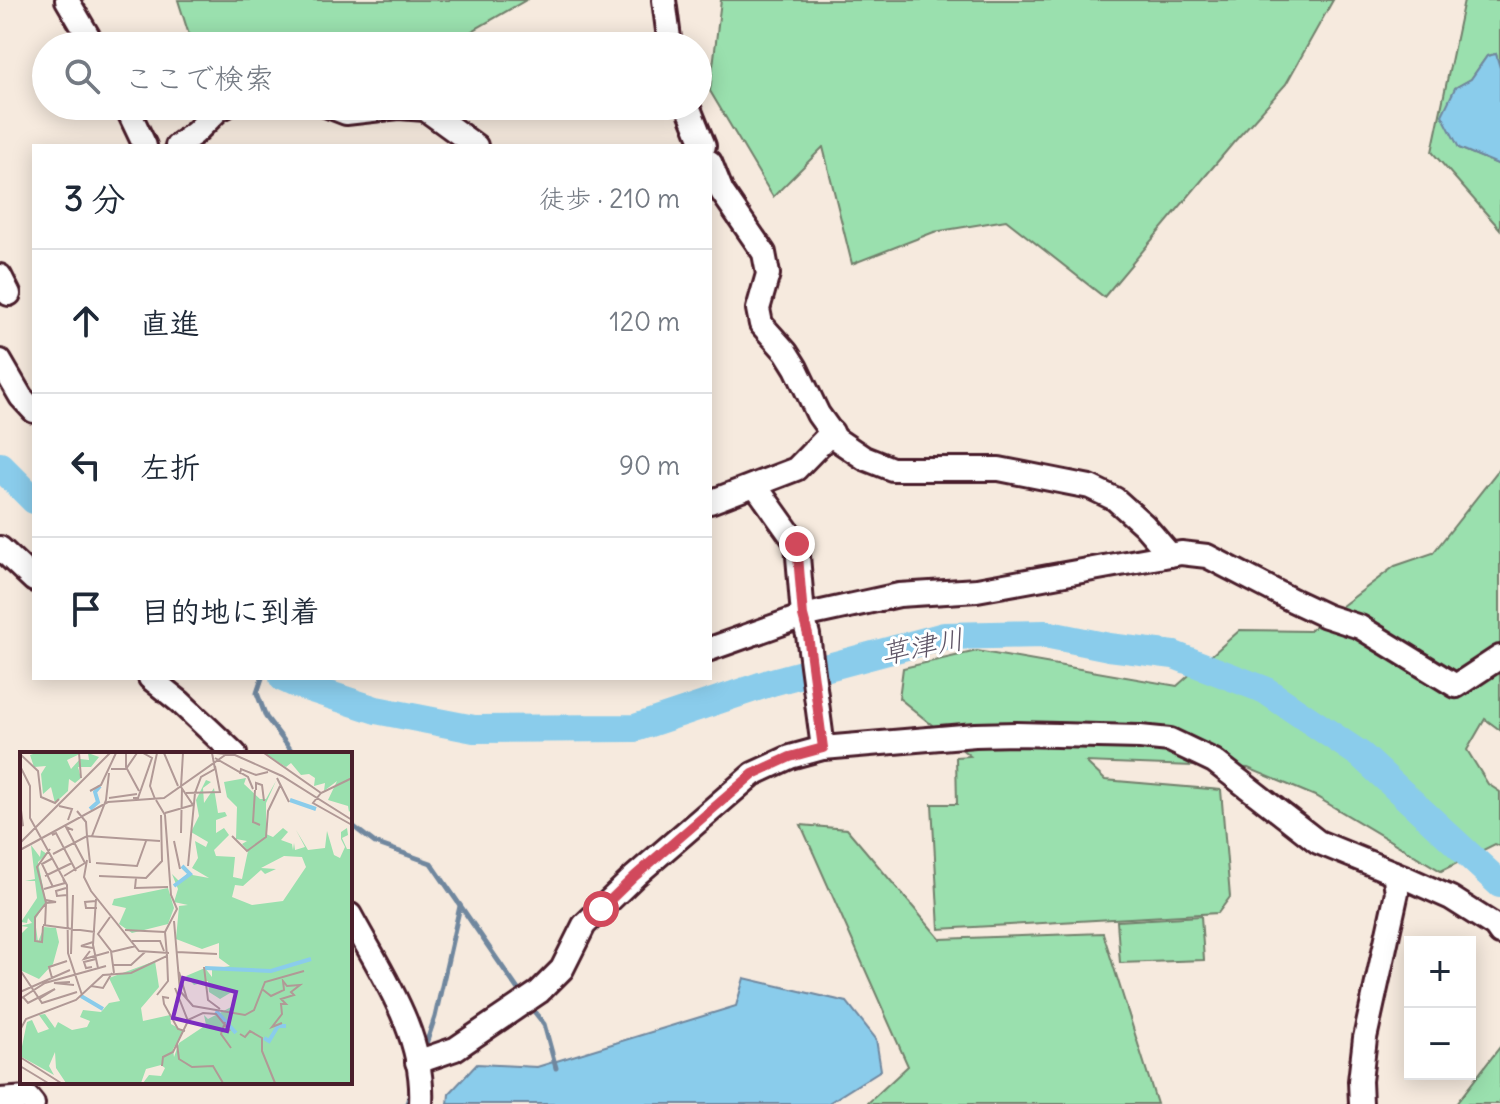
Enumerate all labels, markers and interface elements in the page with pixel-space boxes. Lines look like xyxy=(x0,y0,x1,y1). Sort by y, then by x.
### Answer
search box xyxy=(32,32,712,120)
icon: search xyxy=(60,54,104,98)
text: ここで検索 xyxy=(124,59,274,97)
text: 3 分 xyxy=(64,177,125,220)
text: 徒歩 · 210 m xyxy=(539,182,680,215)
icon: ahead xyxy=(64,299,108,343)
text: 直進 xyxy=(140,304,200,342)
text: 120 m xyxy=(609,305,680,338)
icon: left xyxy=(64,443,108,487)
text: 左折 xyxy=(140,448,200,486)
text: 90 m xyxy=(619,449,680,482)
route end xyxy=(779,526,815,562)
icon: arrive xyxy=(64,587,108,631)
text: 目的地に到着 xyxy=(140,592,320,630)
water label: 草津川 xyxy=(877,620,967,672)
inset map xyxy=(20,752,352,1084)
route start xyxy=(583,891,619,927)
map controls xyxy=(1404,936,1476,1080)
button: + xyxy=(1404,936,1476,1008)
button: − xyxy=(1404,1008,1476,1080)

